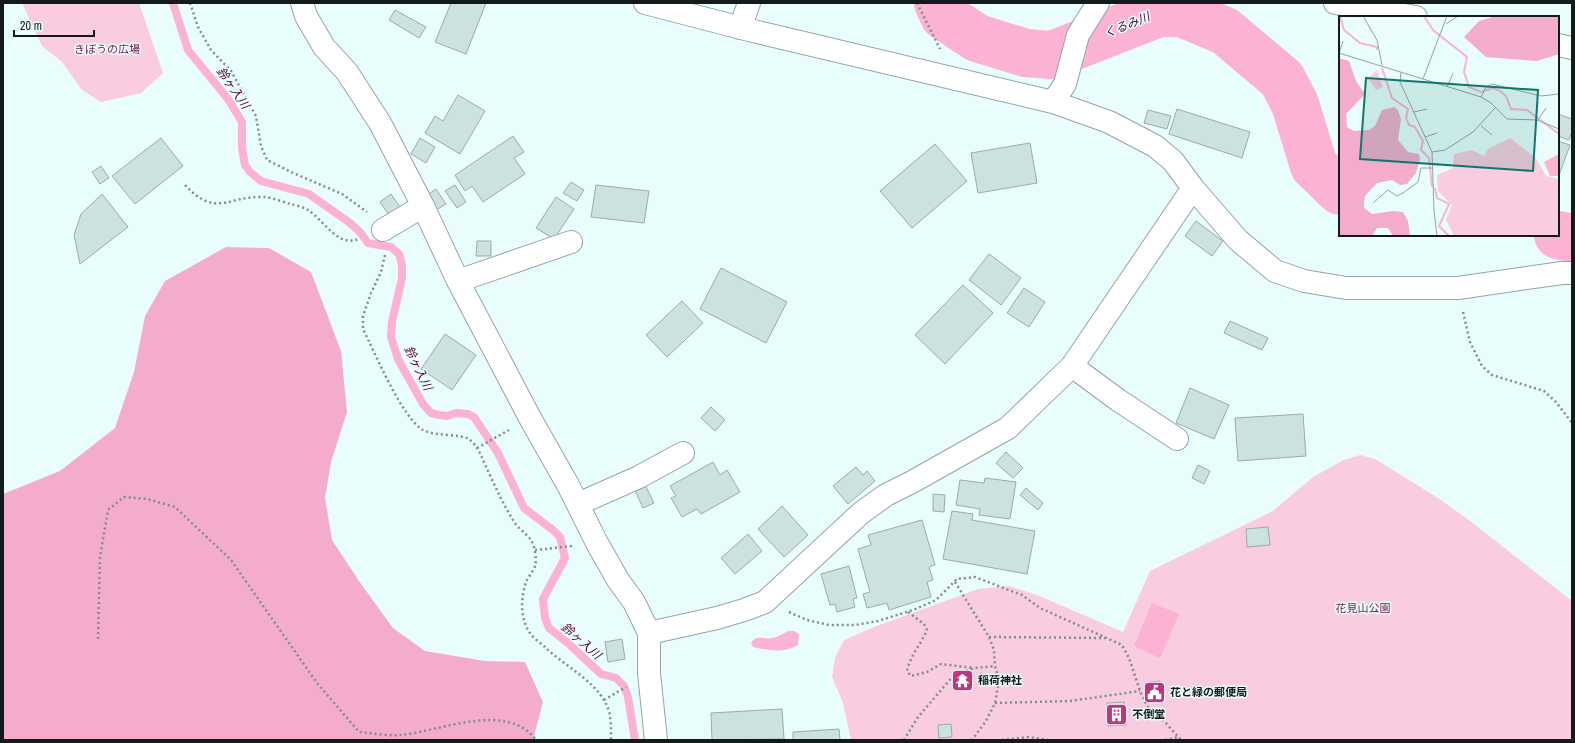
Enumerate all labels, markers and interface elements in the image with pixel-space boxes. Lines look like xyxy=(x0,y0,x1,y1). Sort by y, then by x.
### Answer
water label: くるみ川 xyxy=(1102,8,1154,41)
scale bar xyxy=(14,12,94,38)
inset map xyxy=(1339,16,1559,236)
text: 20 m xyxy=(20,18,42,34)
park label: きぼうの広場 xyxy=(74,42,140,56)
water label: 鈴ヶ入川 xyxy=(213,64,254,114)
water label: 鈴ヶ入川 xyxy=(400,343,437,395)
park label: 花見山公園 xyxy=(1336,601,1391,615)
water label: 鈴ヶ入川 xyxy=(558,619,606,664)
temple icon: 稲荷神社 xyxy=(949,667,975,693)
place label: 稲荷神社 xyxy=(978,673,1022,687)
public building icon: 花と緑の郵便局 xyxy=(1142,679,1168,705)
place label: 花と緑の郵便局 xyxy=(1170,685,1247,699)
building icon: 不倒堂 xyxy=(1103,701,1129,727)
place label: 不倒堂 xyxy=(1132,707,1165,721)

